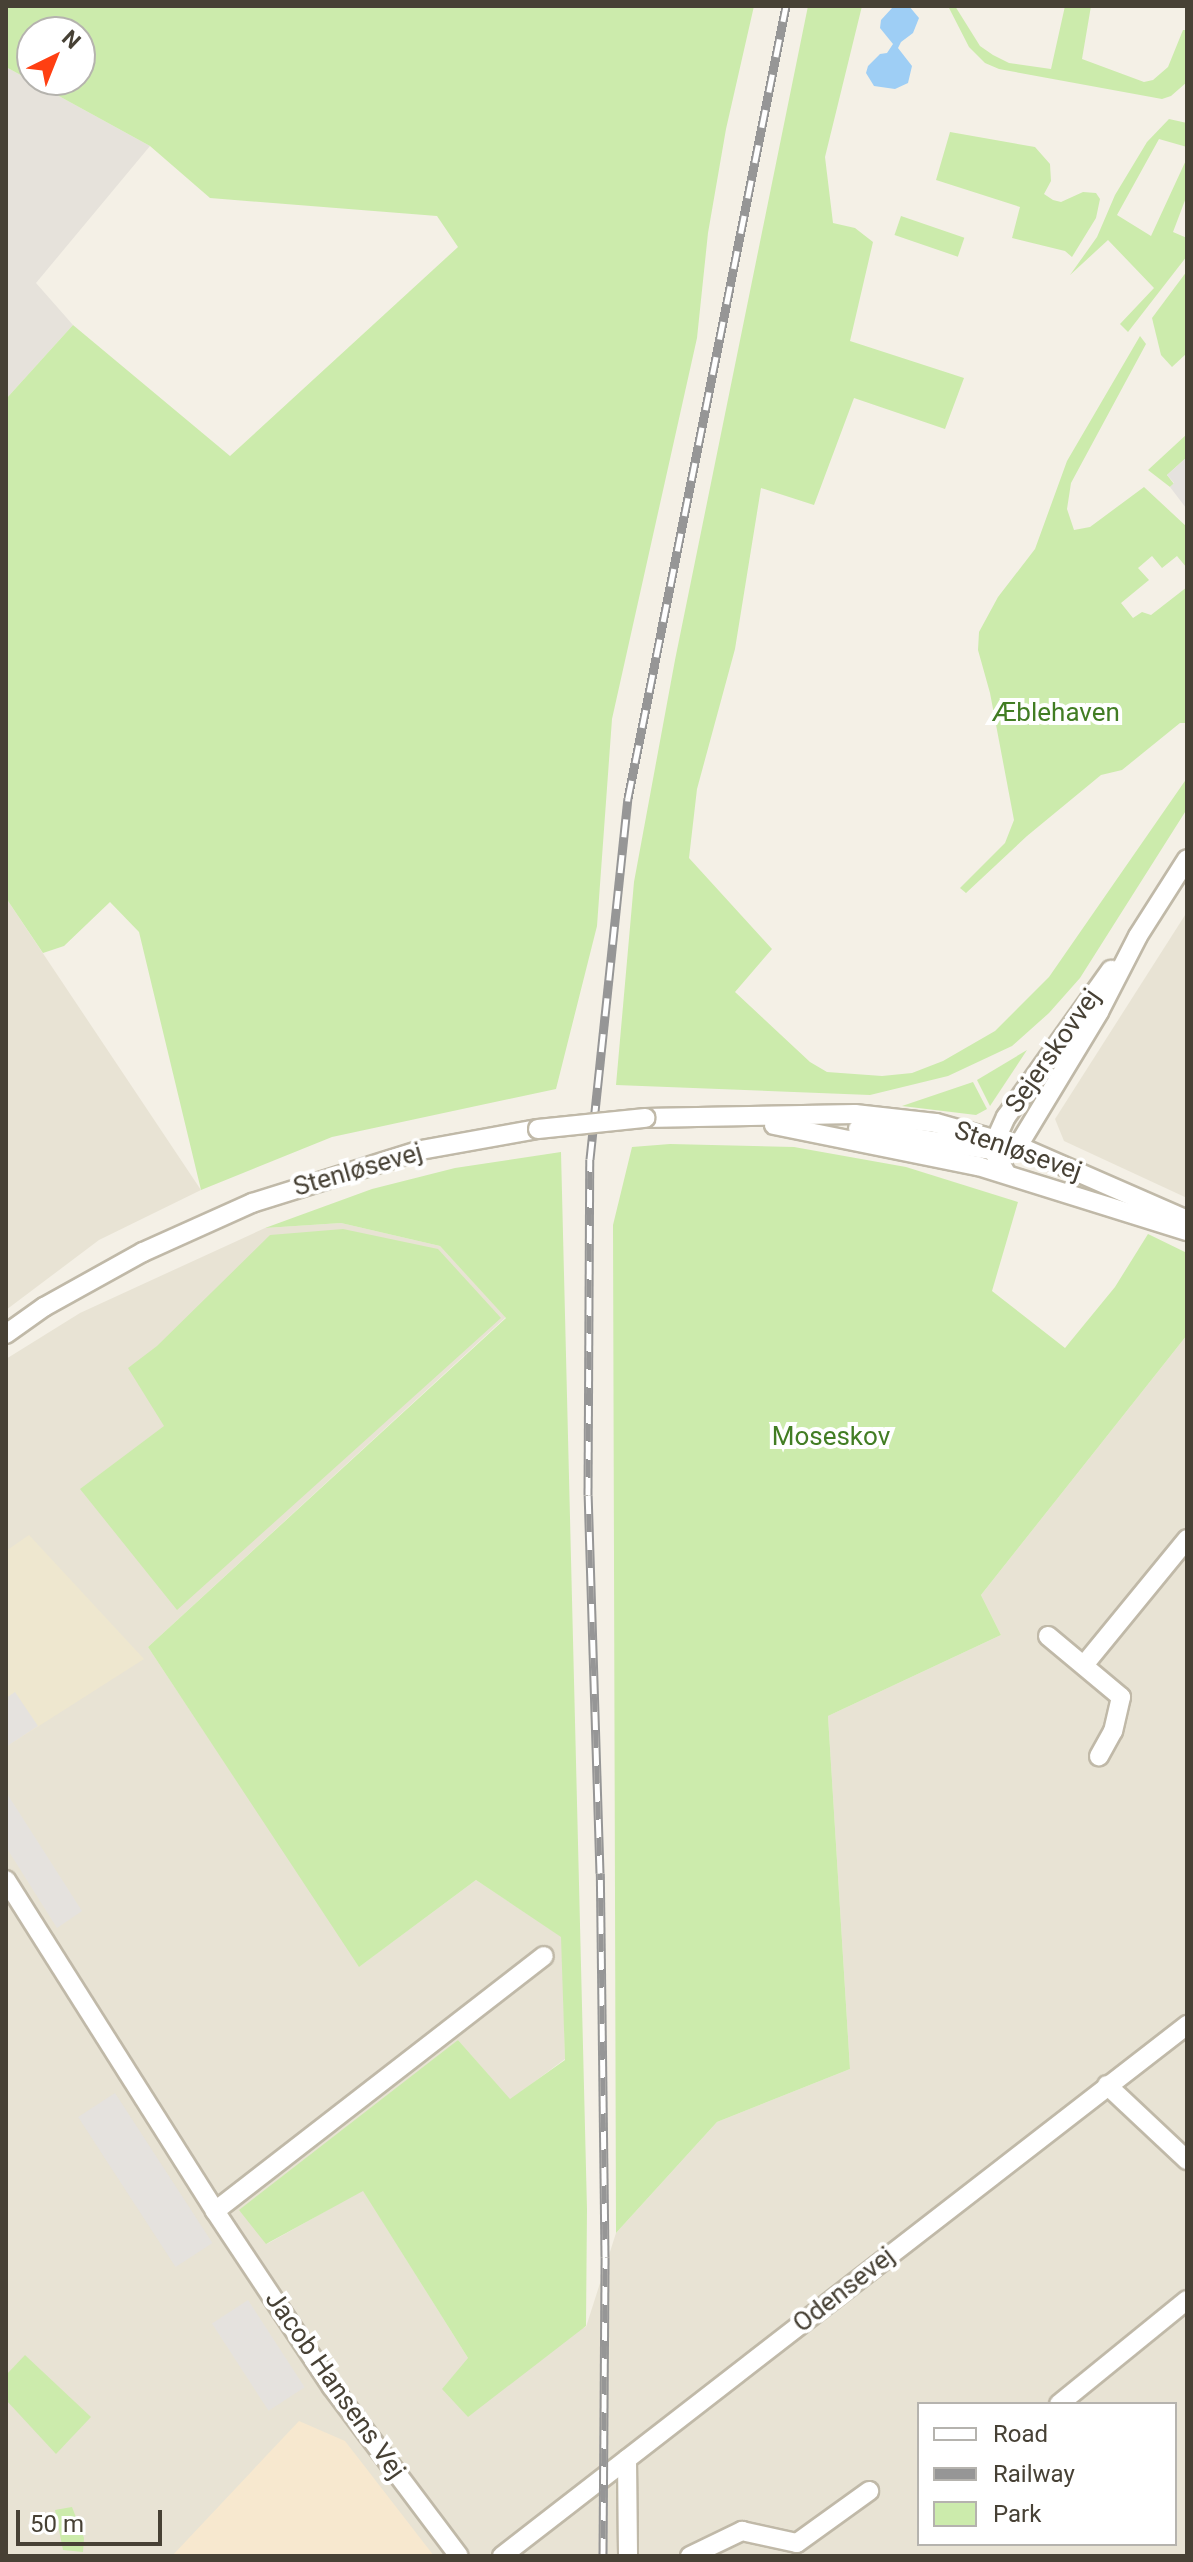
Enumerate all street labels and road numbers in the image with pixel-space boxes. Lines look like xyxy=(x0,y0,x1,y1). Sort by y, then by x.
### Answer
street label: Sejerskovvej xyxy=(999,983,1107,1119)
street label: Stenløsevej xyxy=(950,1115,1086,1187)
street label: Stenløsevej xyxy=(290,1137,426,1203)
street label: Odensevej xyxy=(787,2241,901,2339)
street label: Jacob Hansens Vej xyxy=(258,2285,412,2485)

